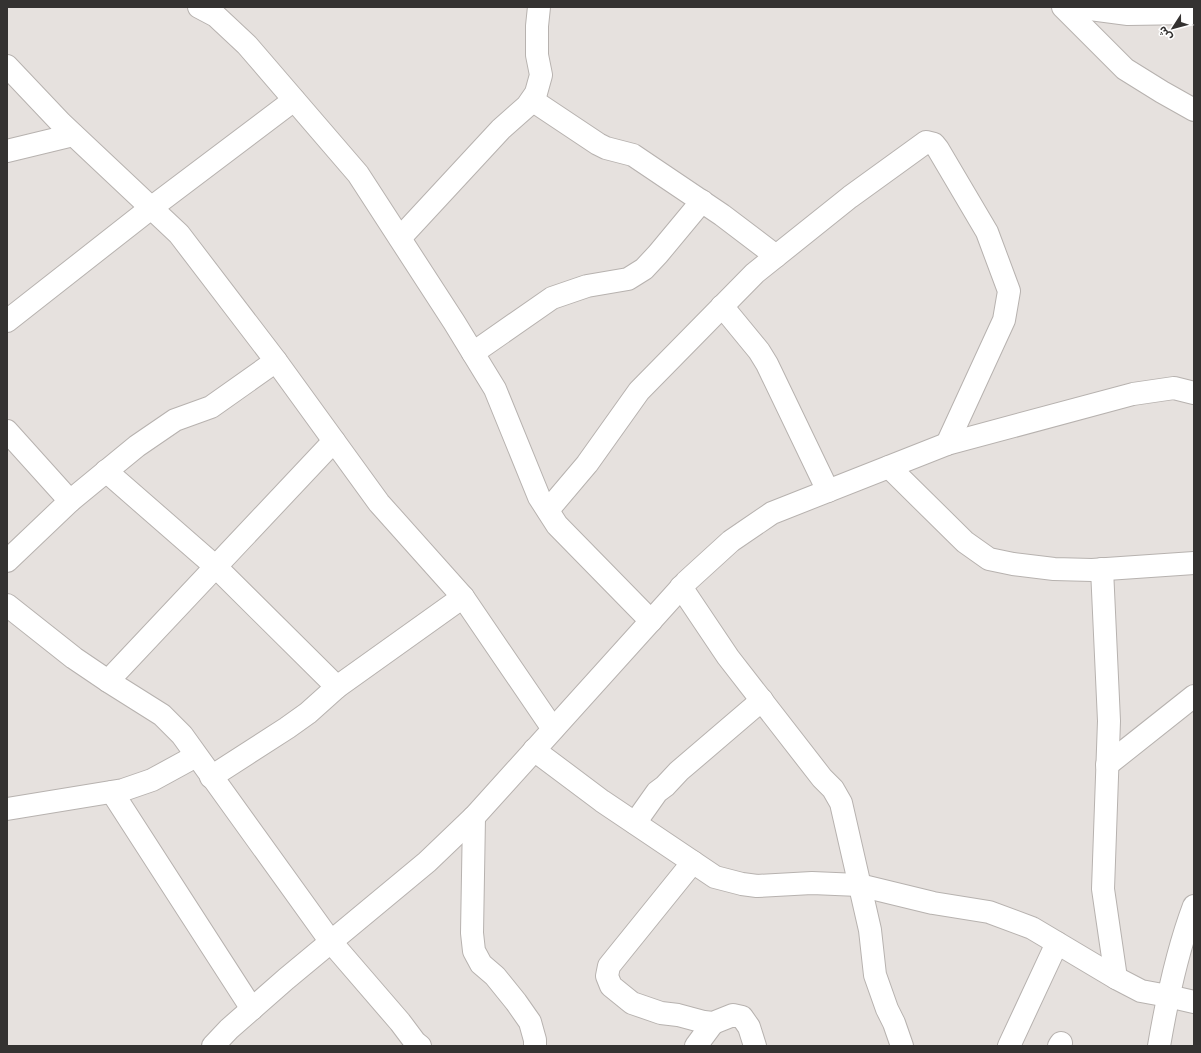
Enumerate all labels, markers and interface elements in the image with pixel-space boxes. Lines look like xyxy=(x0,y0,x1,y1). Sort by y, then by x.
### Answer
north arrow xyxy=(1153,8,1193,48)
text: ش xyxy=(1155,24,1175,44)

